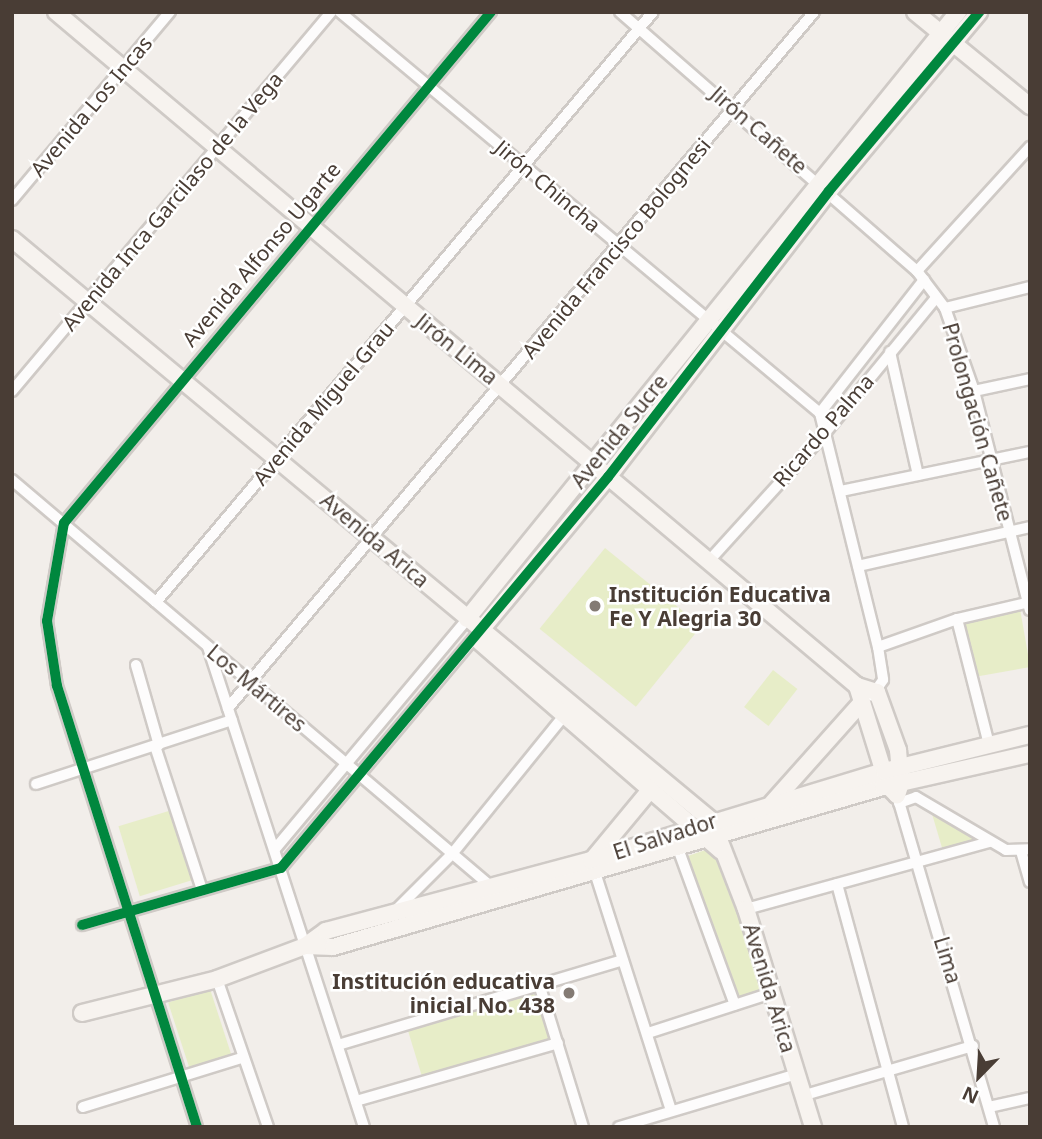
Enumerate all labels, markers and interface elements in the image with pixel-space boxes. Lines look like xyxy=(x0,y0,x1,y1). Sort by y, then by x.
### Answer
street label: Avenida Los Incas xyxy=(25,31,157,181)
street label: Avenida Inca Garcilaso de la Vega xyxy=(56,67,288,335)
street label: Jirón Cañete xyxy=(706,81,812,179)
street label: Avenida Francisco Bolognesi xyxy=(516,133,716,363)
street label: Jirón Chincha xyxy=(490,135,606,237)
street label: Avenida Alfonso Ugarte xyxy=(177,157,345,351)
street label: Jirón Lima xyxy=(411,308,503,390)
street label: Avenida Miguel Grau xyxy=(247,316,399,490)
street label: Prolongación Cañete xyxy=(938,320,1018,524)
street label: Avenida Sucre xyxy=(565,369,673,493)
street label: Ricardo Palma xyxy=(767,369,879,491)
street label: Avenida Arica xyxy=(316,487,434,593)
place label: Institución Educativa Fe Y Alegria 30 xyxy=(609,581,831,631)
marker: Institución Educativa Fe Y Alegria 30 xyxy=(587,598,603,614)
street label: Los Mártires xyxy=(202,639,312,737)
street label: El Salvador xyxy=(610,807,720,865)
street label: Avenida Arica xyxy=(738,920,802,1056)
street label: Lima xyxy=(929,933,967,987)
place label: Institución educativa inicial No. 438 xyxy=(332,968,555,1018)
marker: Institución educativa inicial No. 438 xyxy=(561,985,577,1001)
north arrow xyxy=(944,1041,1014,1111)
text: N xyxy=(958,1080,983,1110)

